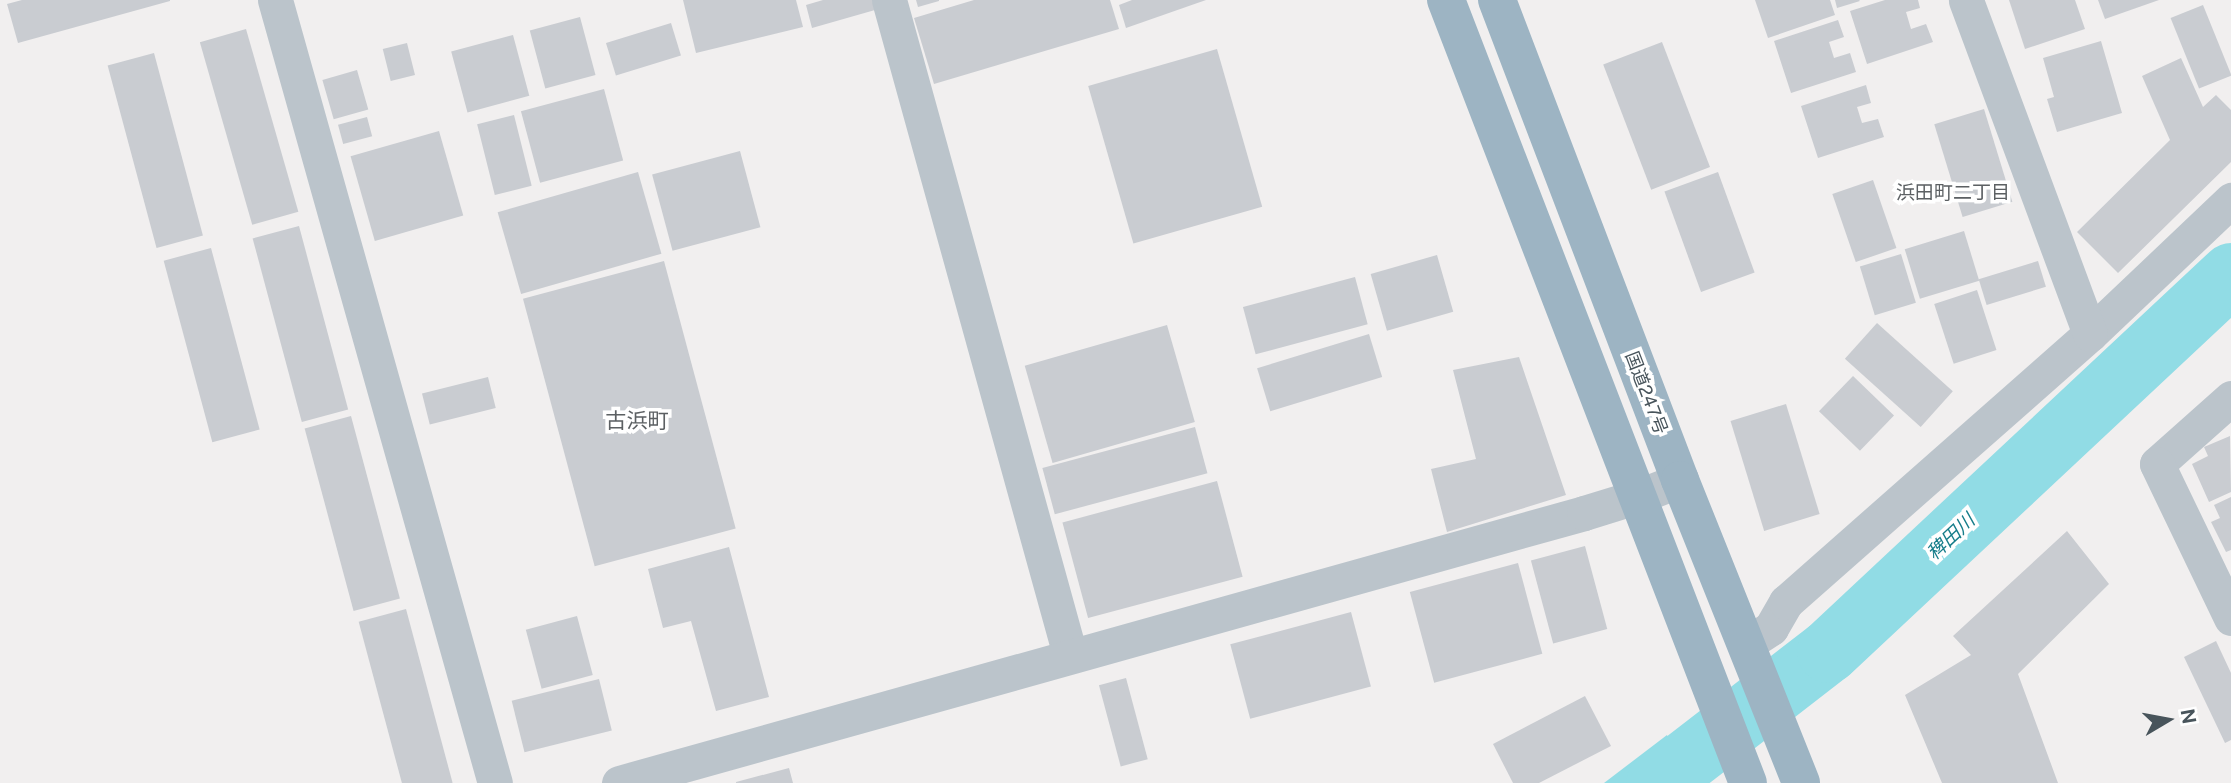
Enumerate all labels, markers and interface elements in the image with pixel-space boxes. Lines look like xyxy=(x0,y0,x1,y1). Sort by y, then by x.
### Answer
district label: 浜田町二丁目 xyxy=(1896,182,2010,204)
street label: 国道247号 xyxy=(1620,349,1672,437)
district label: 古浜町 xyxy=(606,408,668,434)
water label: 稗田川 xyxy=(1922,509,1980,565)
north arrow xyxy=(2133,685,2203,755)
text: N xyxy=(2177,707,2201,726)

